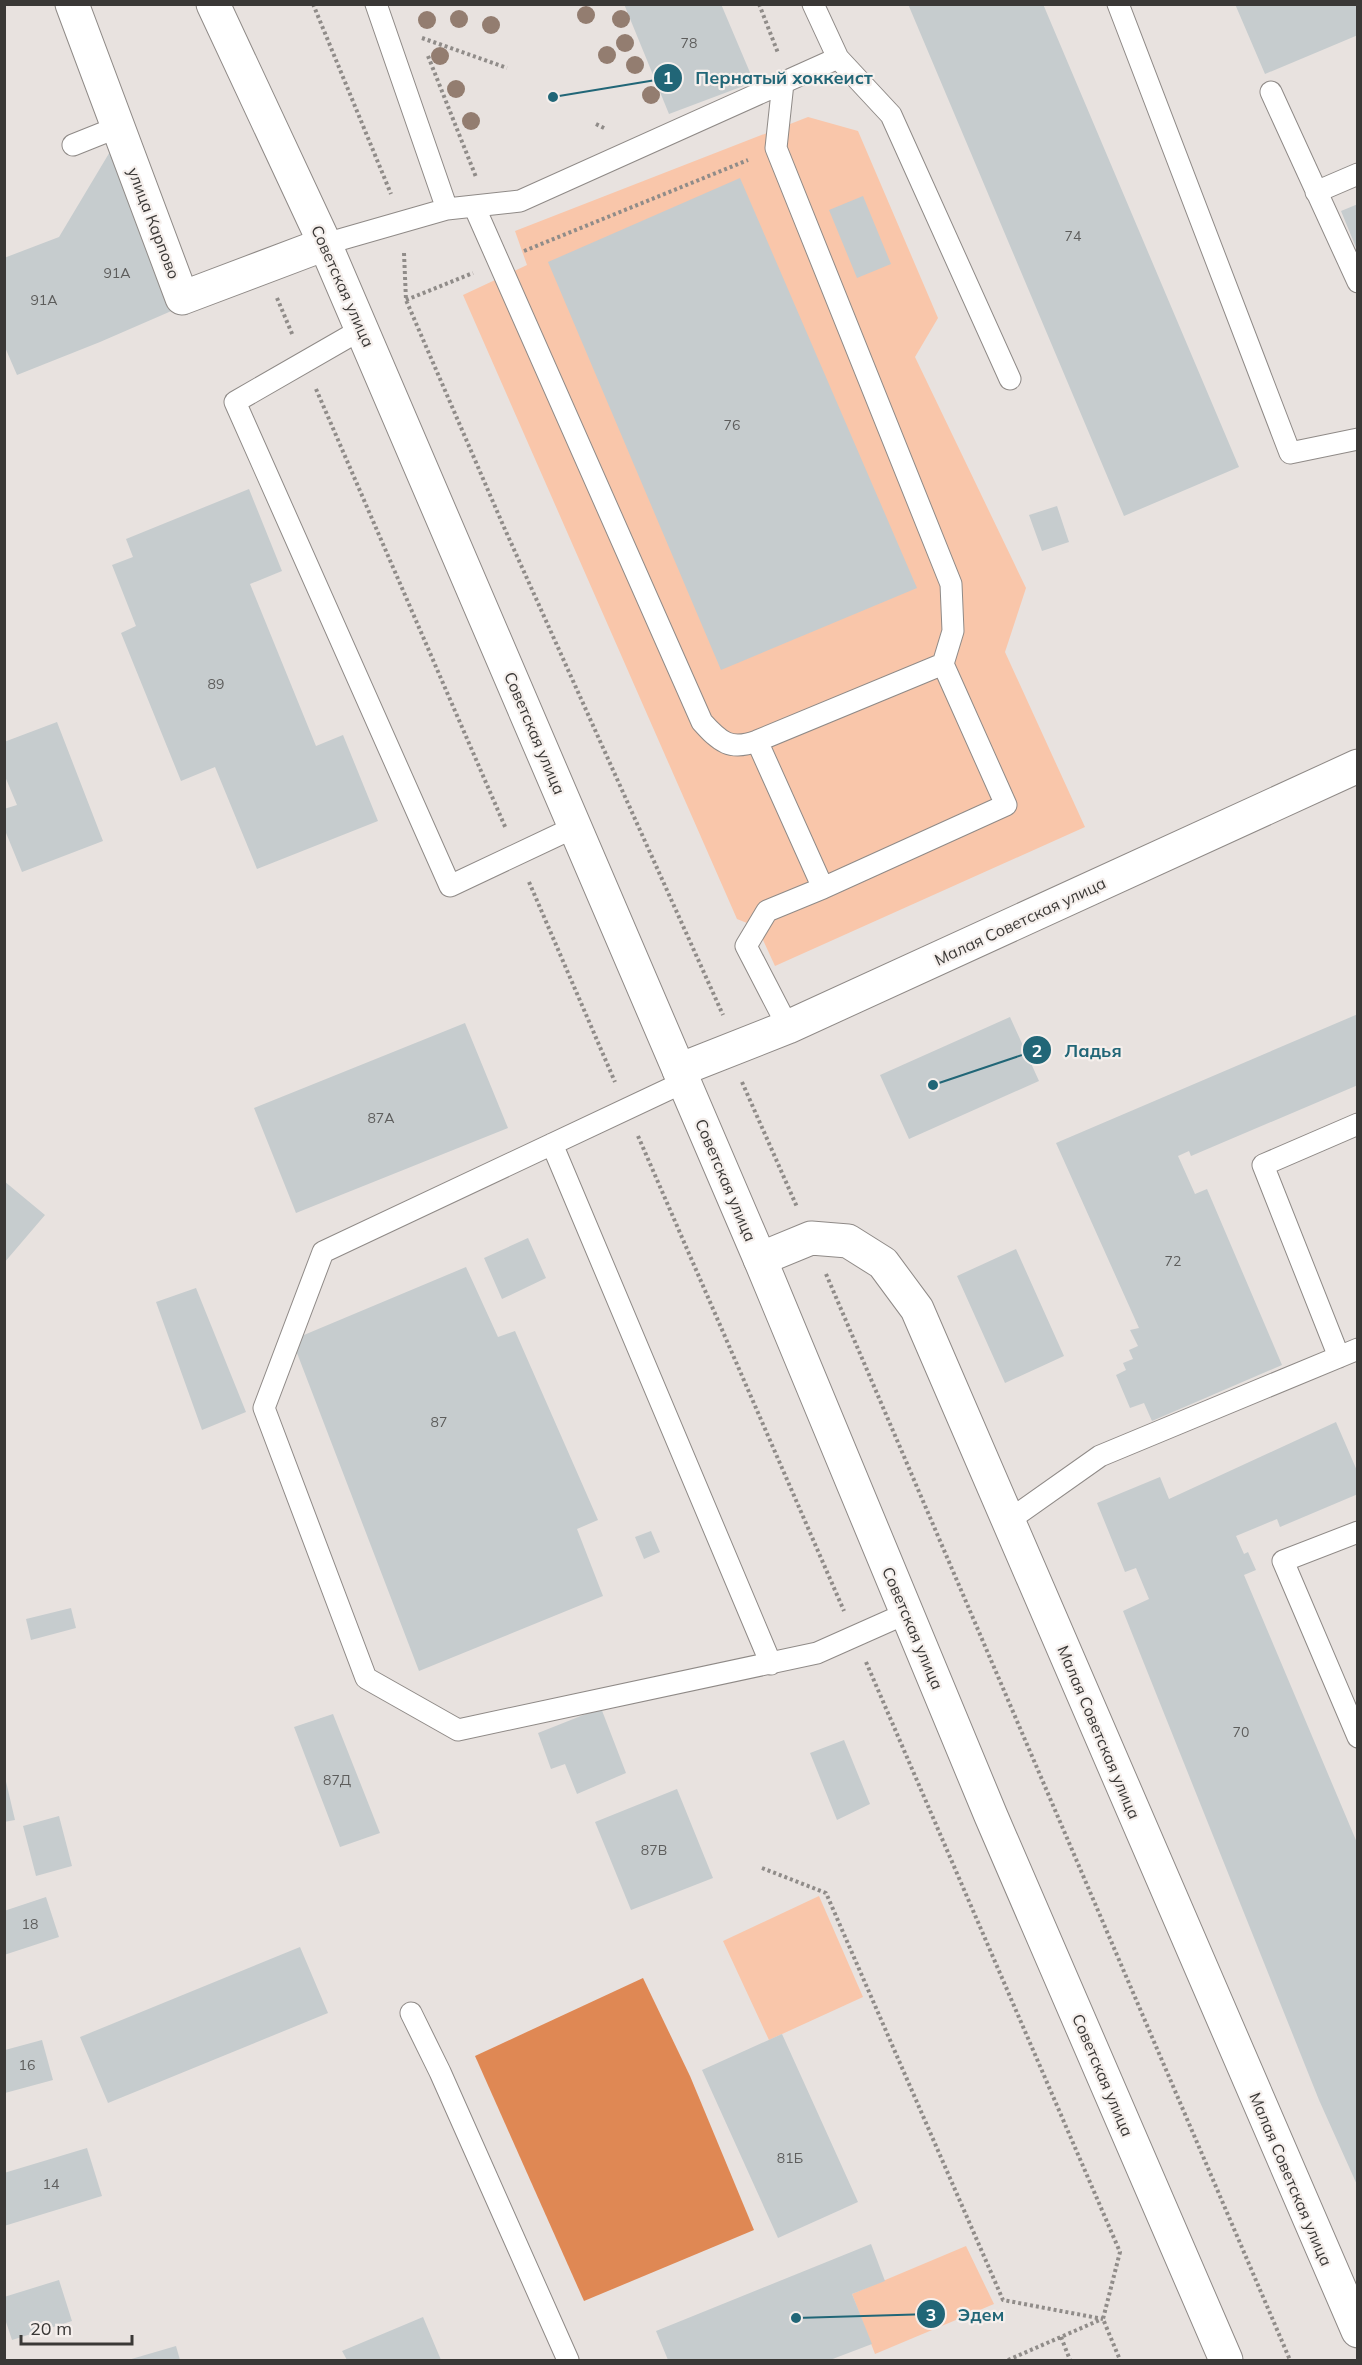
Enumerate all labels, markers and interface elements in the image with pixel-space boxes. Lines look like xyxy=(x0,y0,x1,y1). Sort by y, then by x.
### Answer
house number: 78 xyxy=(681,34,697,52)
callout: Пернатый хоккеист xyxy=(653,60,884,96)
text: 1 xyxy=(663,66,673,89)
text: Пернатый хоккеист xyxy=(695,66,873,89)
street label: улица Карпово xyxy=(124,164,184,282)
street label: Советская улица xyxy=(307,222,379,350)
house number: 74 xyxy=(1065,227,1082,245)
house number: 91А xyxy=(103,264,131,282)
house number: 91А xyxy=(30,291,58,309)
house number: 76 xyxy=(724,416,740,434)
street label: Советская улица xyxy=(500,669,570,797)
house number: 89 xyxy=(208,675,224,693)
street label: Малая Советская улица xyxy=(931,872,1109,970)
callout: Ладья xyxy=(1022,1032,1134,1068)
text: 2 xyxy=(1032,1039,1042,1062)
text: Ладья xyxy=(1064,1039,1122,1062)
house number: 87A xyxy=(367,1109,395,1127)
street label: Советская улица xyxy=(691,1116,761,1244)
house number: 72 xyxy=(1165,1252,1181,1270)
house number: 87 xyxy=(431,1413,447,1431)
street label: Советская улица xyxy=(878,1564,948,1692)
street label: Малая Советская улица xyxy=(1053,1642,1145,1822)
house number: 70 xyxy=(1233,1723,1249,1741)
house number: 87Д xyxy=(323,1771,351,1789)
house number: 87В xyxy=(641,1841,667,1859)
house number: 18 xyxy=(22,1915,38,1933)
street label: Советская улица xyxy=(1068,2011,1138,2139)
house number: 16 xyxy=(19,2056,35,2074)
street label: Малая Советская улица xyxy=(1245,2089,1337,2269)
house number: 81Б xyxy=(777,2149,803,2167)
house number: 14 xyxy=(43,2175,60,2193)
callout: Эдем xyxy=(916,2296,1016,2332)
text: 3 xyxy=(926,2303,936,2326)
text: Эдем xyxy=(958,2303,1004,2326)
scale bar xyxy=(21,2308,132,2346)
text: 20 m xyxy=(30,2317,72,2340)

